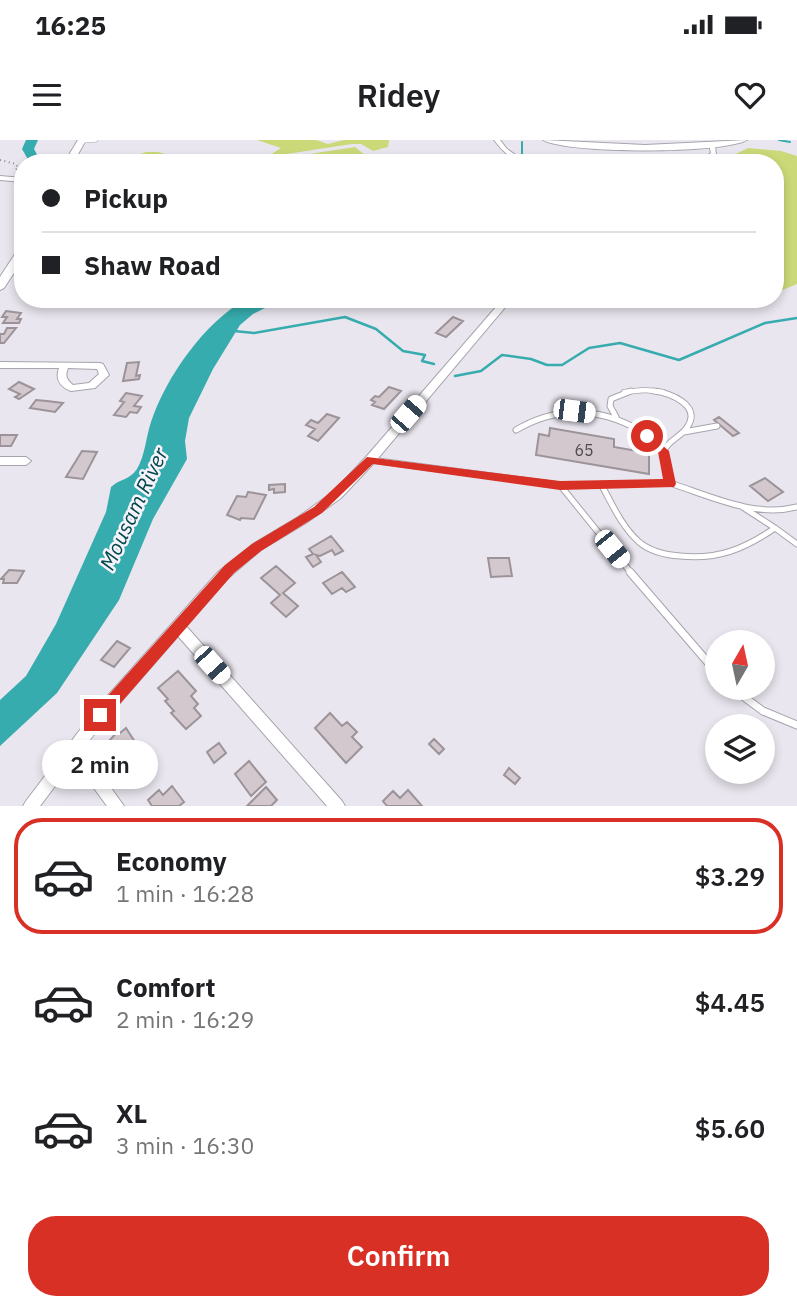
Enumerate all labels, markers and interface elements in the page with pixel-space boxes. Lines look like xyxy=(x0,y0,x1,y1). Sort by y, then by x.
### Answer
text: 16:25 xyxy=(35,8,106,42)
text: Ridey xyxy=(357,74,440,116)
icon: menu xyxy=(28,76,66,114)
icon: heart xyxy=(731,76,769,114)
text: Pickup xyxy=(84,181,168,215)
text: Shaw Road xyxy=(84,248,221,282)
car xyxy=(387,391,430,437)
car xyxy=(552,398,597,424)
route start xyxy=(631,420,663,452)
house number: 65 xyxy=(574,440,594,460)
water label: Mousam River xyxy=(93,442,174,574)
car xyxy=(591,526,634,572)
north arrow xyxy=(705,630,775,700)
map controls xyxy=(705,630,775,784)
car xyxy=(191,642,234,688)
route end xyxy=(84,699,116,731)
button: layers xyxy=(705,714,775,784)
callout: 2 min xyxy=(42,740,158,788)
text: 2 min xyxy=(70,749,130,779)
text: Economy xyxy=(116,844,227,878)
icon: car xyxy=(32,845,95,908)
text: $3.29 xyxy=(695,859,765,893)
text: 1 min · 16:28 xyxy=(116,878,254,908)
text: Comfort xyxy=(116,970,215,1004)
icon: car xyxy=(32,971,95,1034)
text: $4.45 xyxy=(695,985,765,1019)
text: 2 min · 16:29 xyxy=(116,1004,254,1034)
text: XL xyxy=(116,1096,147,1130)
icon: car xyxy=(32,1097,95,1160)
text: $5.60 xyxy=(695,1111,765,1145)
text: 3 min · 16:30 xyxy=(116,1130,254,1160)
button: Confirm xyxy=(28,1216,769,1296)

